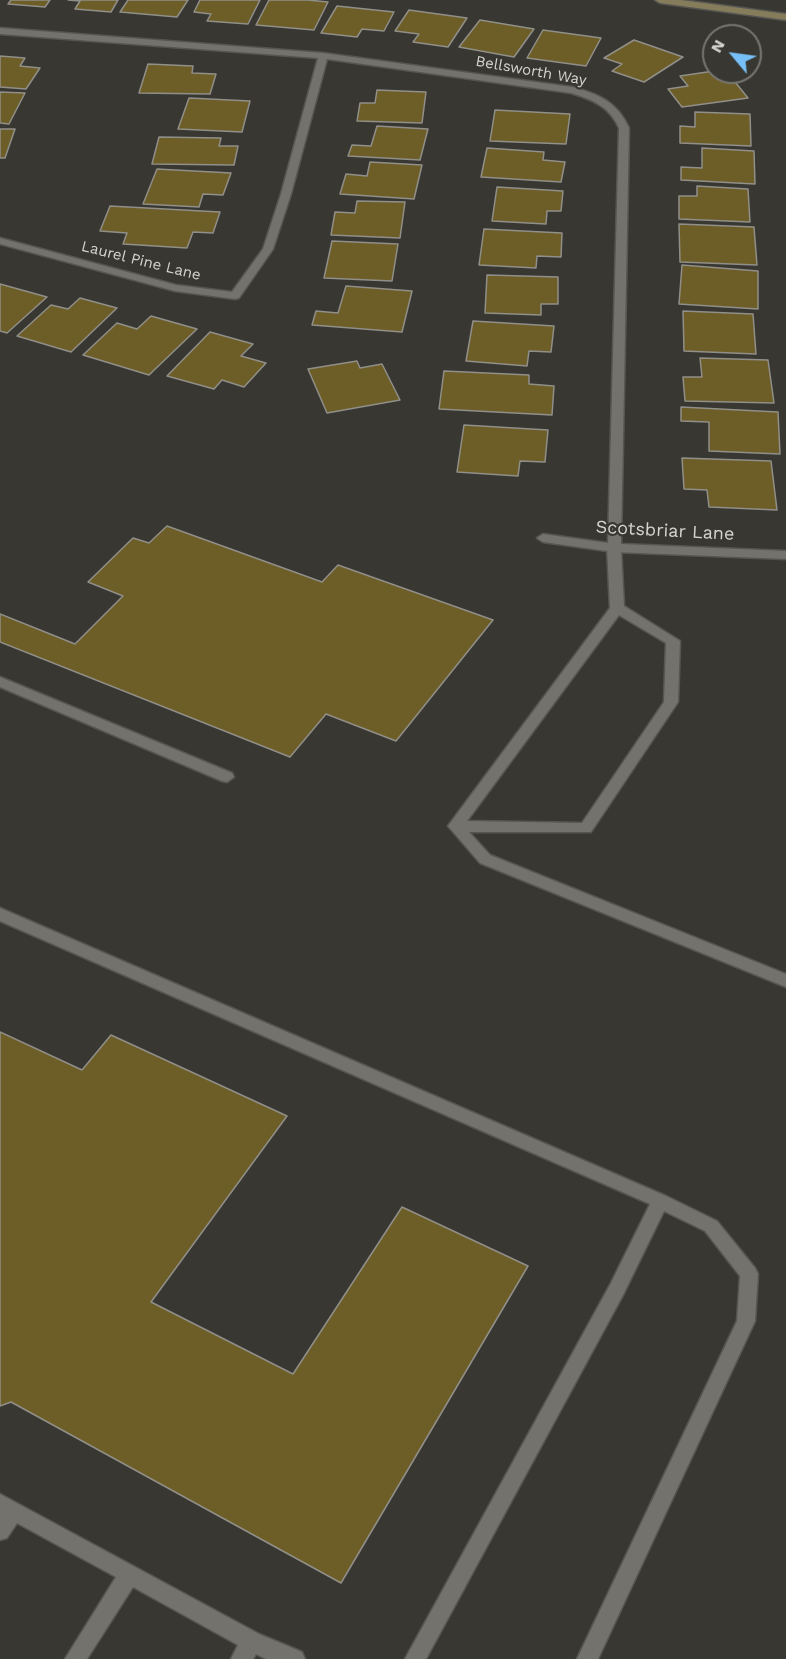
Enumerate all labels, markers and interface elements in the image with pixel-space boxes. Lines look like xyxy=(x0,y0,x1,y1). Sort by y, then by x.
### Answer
north arrow xyxy=(702,24,762,84)
text: N xyxy=(706,36,729,56)
street label: Bellsworth Way xyxy=(474,52,588,90)
street label: Laurel Pine Lane xyxy=(79,237,203,285)
street label: Scotsbriar Lane xyxy=(595,517,735,545)

